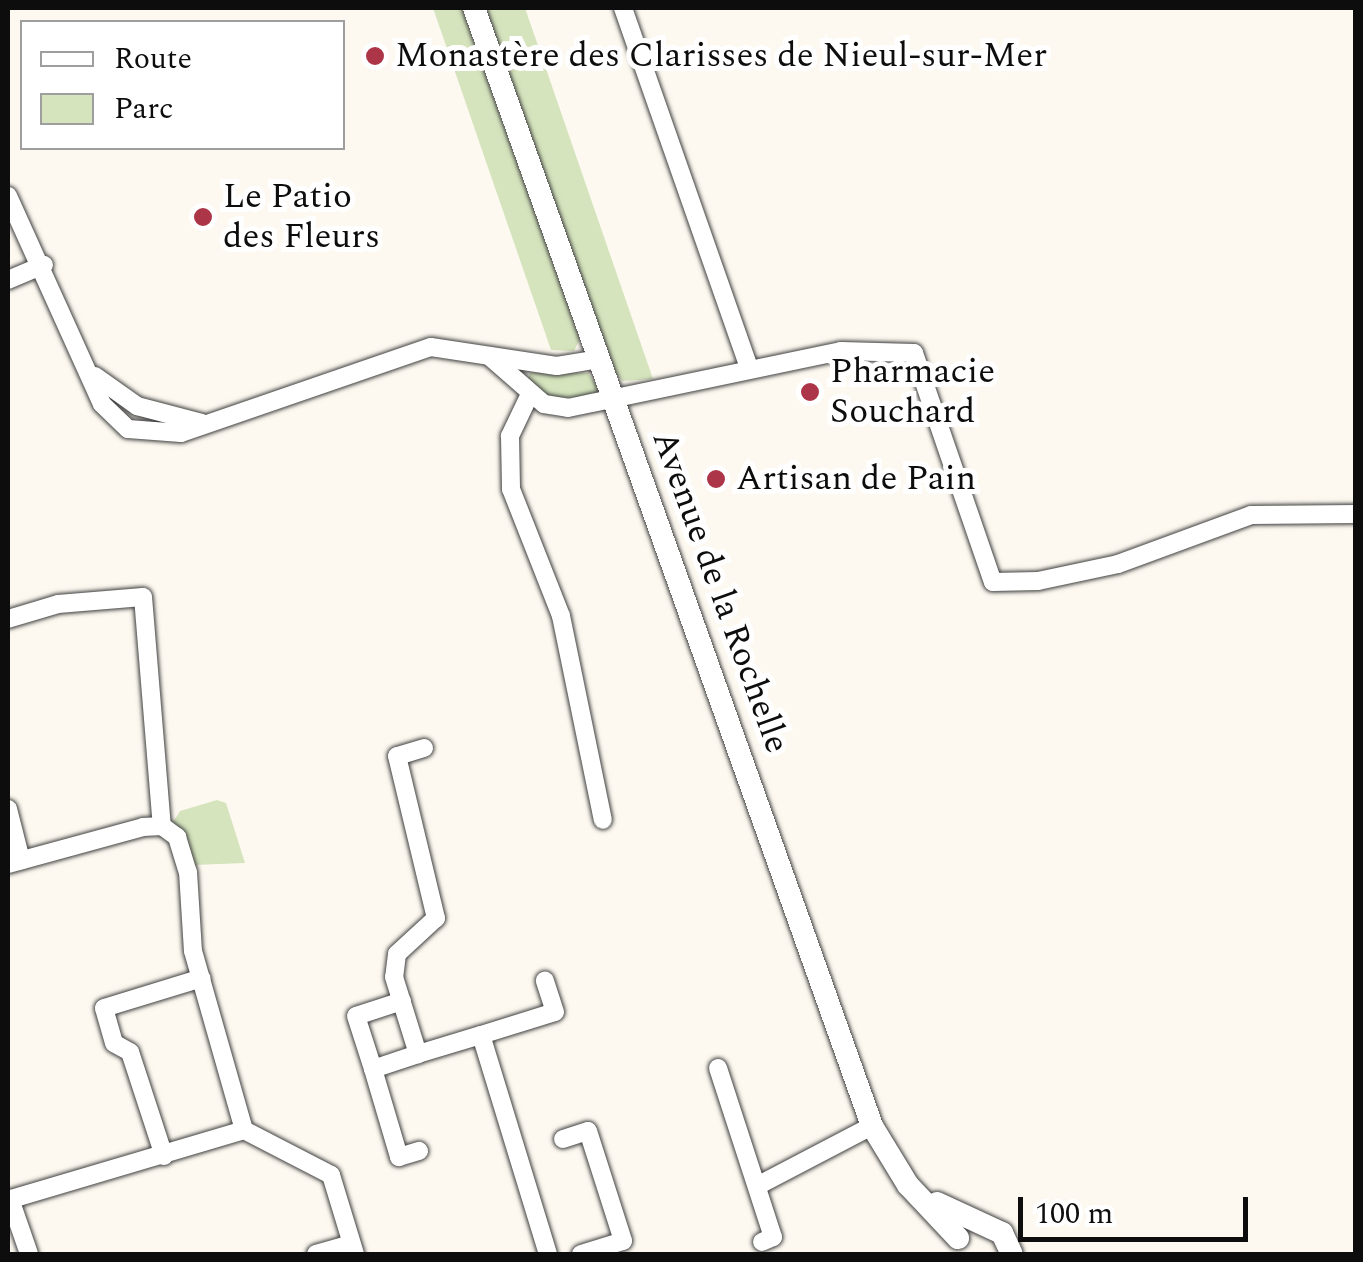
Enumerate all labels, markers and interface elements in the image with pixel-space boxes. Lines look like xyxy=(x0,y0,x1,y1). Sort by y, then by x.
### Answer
legend xyxy=(20,20,345,150)
place label: Monastère des Clarisses de Nieul-sur-Mer xyxy=(395,35,1047,77)
text: Route xyxy=(114,36,192,82)
marker: Monastère des Clarisses de Nieul-sur-Mer xyxy=(364,45,386,67)
text: Parc xyxy=(114,86,174,132)
place label: Le Patio des Fleurs xyxy=(223,176,380,258)
marker: Le Patio des Fleurs xyxy=(192,206,214,228)
place label: Pharmacie Souchard xyxy=(830,351,995,433)
marker: Pharmacie Souchard xyxy=(799,381,821,403)
street label: Avenue de la Rochelle xyxy=(642,425,798,759)
place label: Artisan de Pain xyxy=(736,458,976,500)
marker: Artisan de Pain xyxy=(705,468,727,490)
scale bar xyxy=(1023,1177,1253,1239)
text: 100 m xyxy=(1035,1191,1113,1237)

